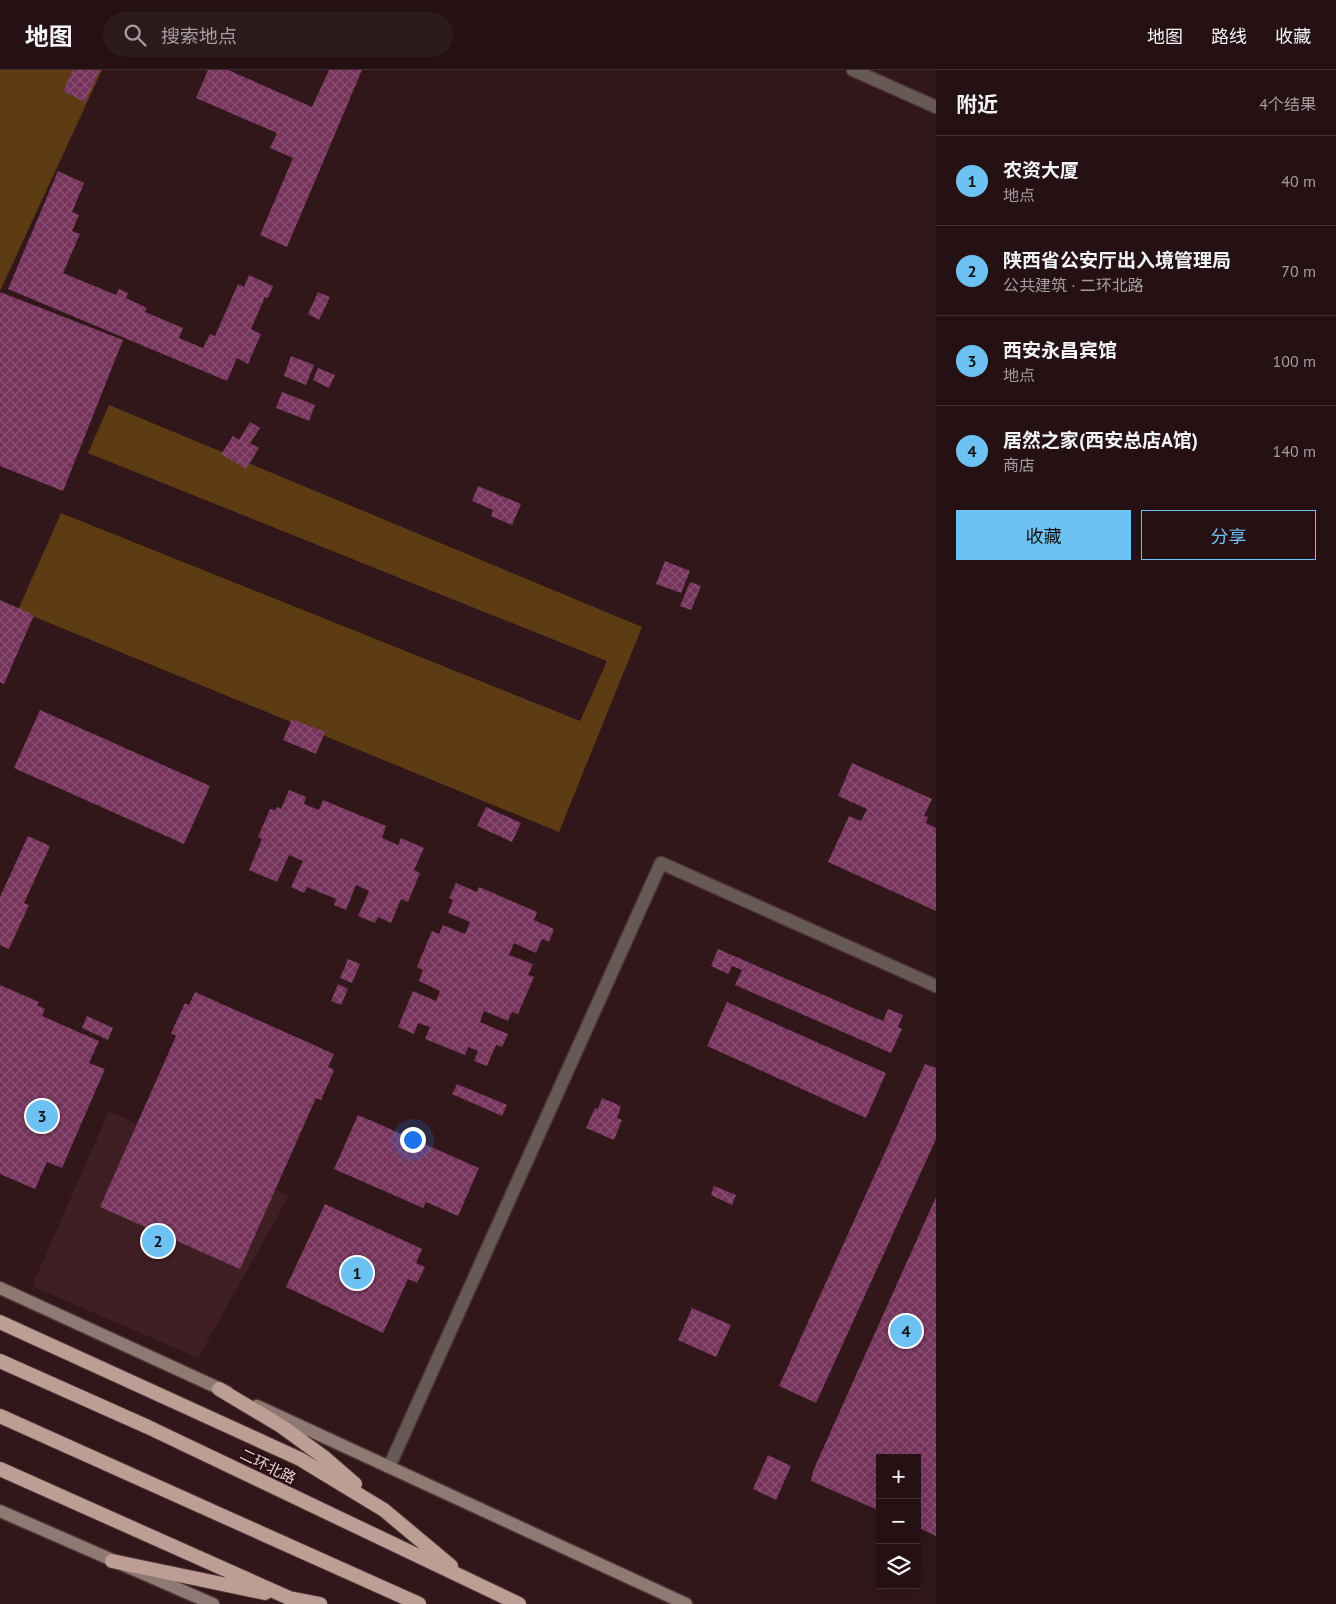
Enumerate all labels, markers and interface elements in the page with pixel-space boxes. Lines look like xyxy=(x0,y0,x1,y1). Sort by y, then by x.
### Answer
search box xyxy=(103,12,453,57)
text: 地图 xyxy=(25,21,73,52)
icon: search xyxy=(121,21,149,49)
text: 搜索地点 xyxy=(161,24,237,48)
text: 地图 xyxy=(1147,25,1183,48)
text: 路线 xyxy=(1211,25,1247,48)
text: 收藏 xyxy=(1275,25,1311,48)
text: 附近 xyxy=(956,91,998,118)
text: 4个结果 xyxy=(1259,94,1316,114)
text: 农资大厦 xyxy=(1003,158,1079,182)
text: 1 xyxy=(967,171,977,191)
text: 40 m xyxy=(1281,171,1316,191)
text: 地点 xyxy=(1003,185,1035,205)
text: 陕西省公安厅出入境管理局 xyxy=(1003,248,1231,272)
text: 2 xyxy=(967,261,977,281)
text: 70 m xyxy=(1281,261,1316,281)
text: 公共建筑 · 二环北路 xyxy=(1003,275,1144,295)
text: 西安永昌宾馆 xyxy=(1003,338,1117,362)
text: 3 xyxy=(967,351,977,371)
text: 100 m xyxy=(1273,351,1316,371)
text: 地点 xyxy=(1003,365,1035,385)
text: 居然之家(西安总店A馆) xyxy=(1003,428,1198,452)
text: 4 xyxy=(967,441,977,461)
text: 140 m xyxy=(1273,441,1316,461)
text: 商店 xyxy=(1003,455,1035,475)
button: 收藏 xyxy=(956,510,1131,560)
button: 分享 xyxy=(1141,510,1316,560)
pin: 3 xyxy=(26,1097,58,1135)
your location xyxy=(400,1127,426,1153)
pin: 2 xyxy=(142,1222,174,1260)
pin: 1 xyxy=(341,1254,373,1292)
pin: 4 xyxy=(890,1312,922,1350)
street label: 二环北路 xyxy=(237,1444,299,1488)
map controls xyxy=(876,1454,921,1589)
button: + xyxy=(876,1454,921,1499)
button: − xyxy=(876,1499,921,1544)
button: layers xyxy=(876,1544,921,1589)

